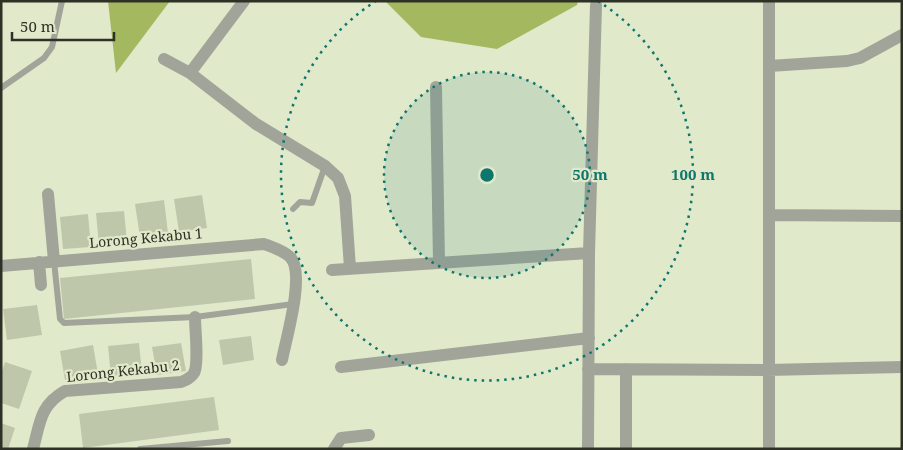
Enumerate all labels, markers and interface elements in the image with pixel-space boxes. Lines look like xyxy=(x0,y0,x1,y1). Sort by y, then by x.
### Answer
scale bar xyxy=(12,10,115,42)
text: 50 m xyxy=(20,16,55,36)
text: 50 m xyxy=(572,164,608,184)
text: 100 m xyxy=(671,164,715,184)
centre of rings xyxy=(478,166,496,184)
street label: Lorong Kekabu 1 xyxy=(88,223,203,252)
street label: Lorong Kekabu 2 xyxy=(65,355,180,386)

